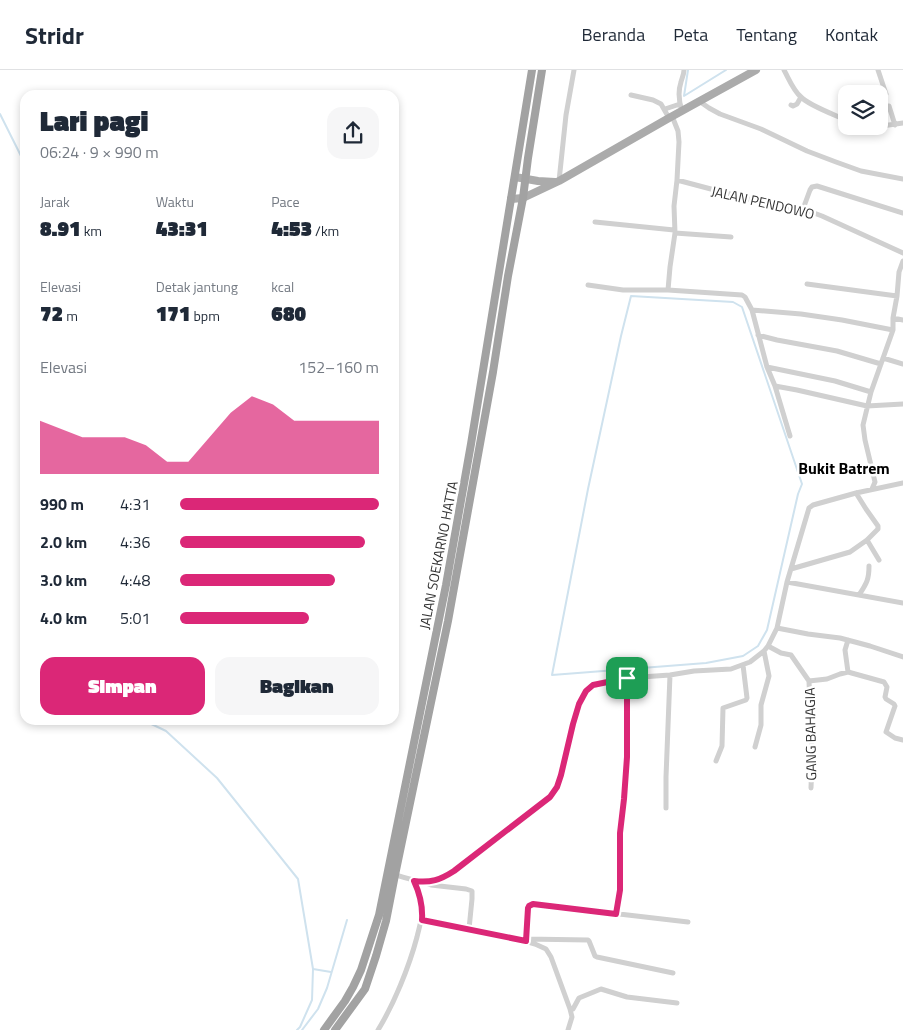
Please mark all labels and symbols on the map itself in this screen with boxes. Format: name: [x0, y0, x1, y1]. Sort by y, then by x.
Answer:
street label: JALAN PENDOWO: [709, 180, 817, 224]
district label: Bukit Batrem: [798, 456, 890, 480]
street label: JALAN SOEKARNO HATTA: [413, 478, 463, 631]
pin: [606, 657, 648, 699]
street label: GANG BAHAGIA: [799, 687, 821, 781]

